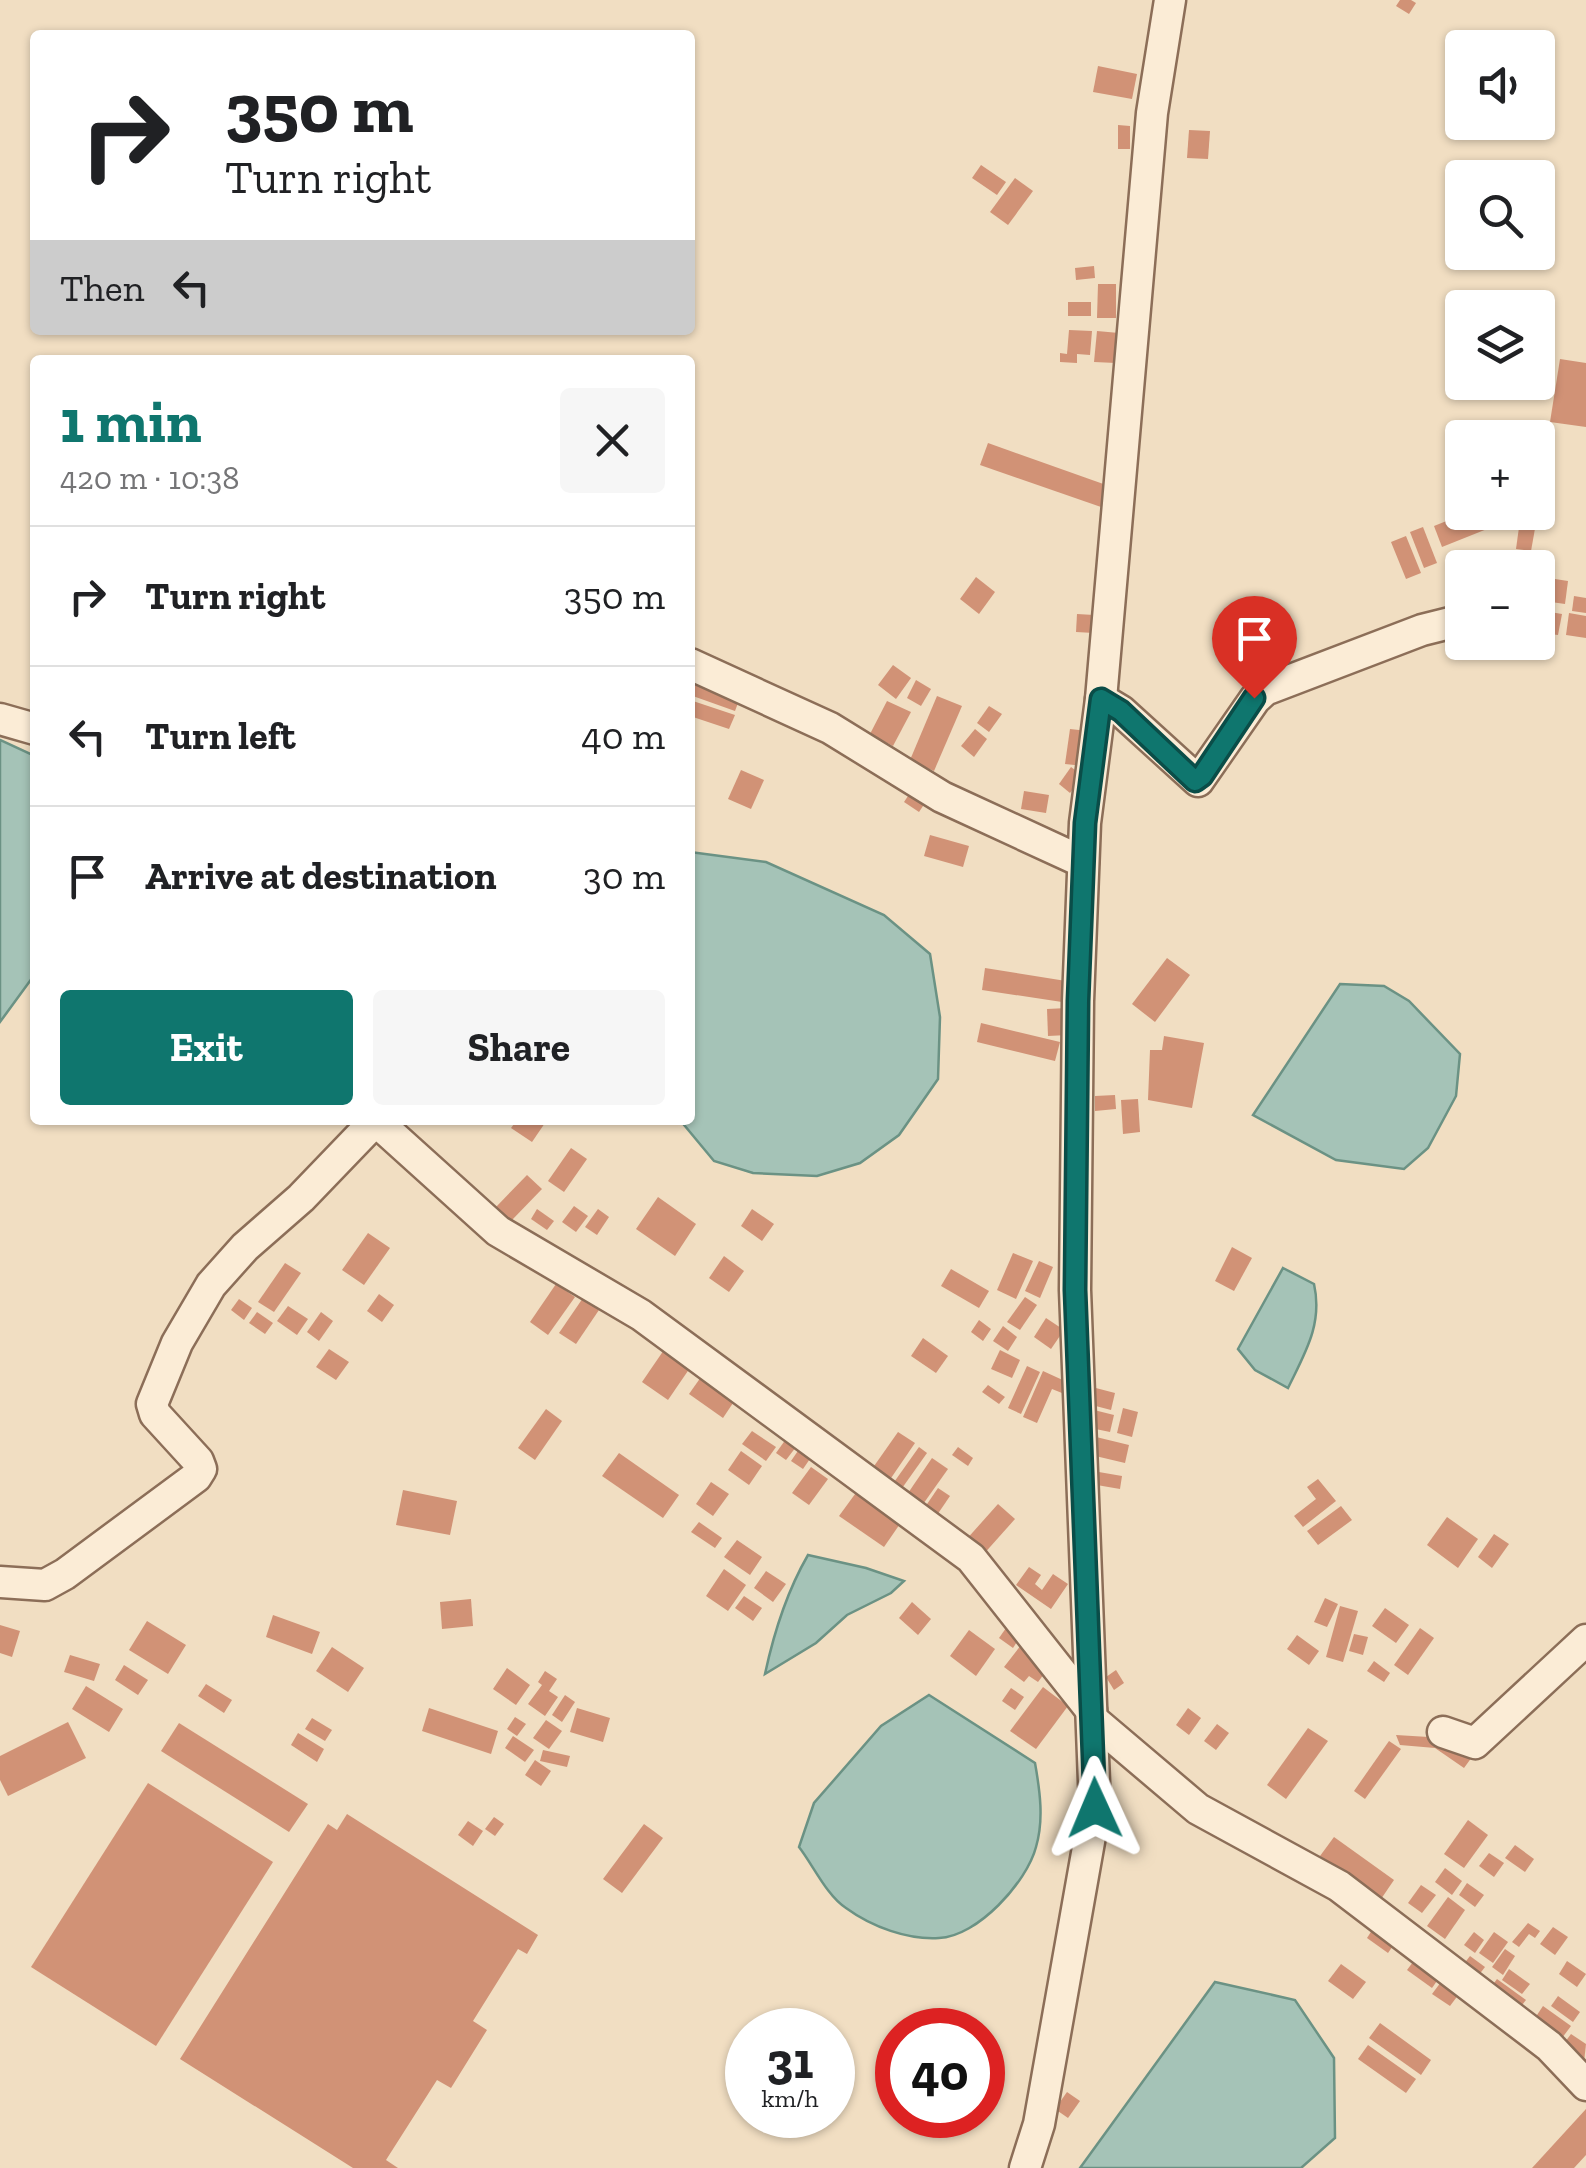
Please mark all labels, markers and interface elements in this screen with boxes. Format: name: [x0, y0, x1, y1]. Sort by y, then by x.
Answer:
map controls: [1445, 30, 1555, 660]
button: sound: [1445, 30, 1555, 140]
text: 350 m: [225, 66, 414, 150]
icon: right: [60, 70, 190, 200]
text: Turn right: [225, 151, 431, 205]
button: search: [1445, 160, 1555, 270]
icon: left: [164, 260, 219, 315]
text: Then: [60, 265, 144, 311]
button: layers: [1445, 290, 1555, 400]
text: 1 min: [60, 385, 202, 457]
button: close: [560, 388, 665, 493]
button: +: [1445, 420, 1555, 530]
text: 420 m · 10:38: [60, 459, 239, 497]
button: −: [1445, 550, 1555, 660]
icon: right: [60, 569, 115, 624]
text: Turn right: [145, 573, 325, 619]
text: 350 m: [564, 573, 665, 619]
pin: [1212, 596, 1297, 699]
icon: arrive: [1227, 611, 1282, 666]
icon: left: [60, 709, 115, 764]
text: Turn left: [145, 713, 296, 759]
text: 40 m: [581, 713, 665, 759]
icon: arrive: [60, 849, 115, 904]
text: Arrive at destination: [145, 853, 496, 899]
text: 30 m: [583, 853, 665, 899]
button: Exit: [60, 990, 353, 1105]
button: Share: [373, 990, 665, 1105]
position arrow: [1043, 1756, 1147, 1860]
speed limit sign: 40: [875, 2008, 1005, 2138]
text: 31: [767, 2031, 813, 2091]
text: km/h: [761, 2083, 819, 2113]

